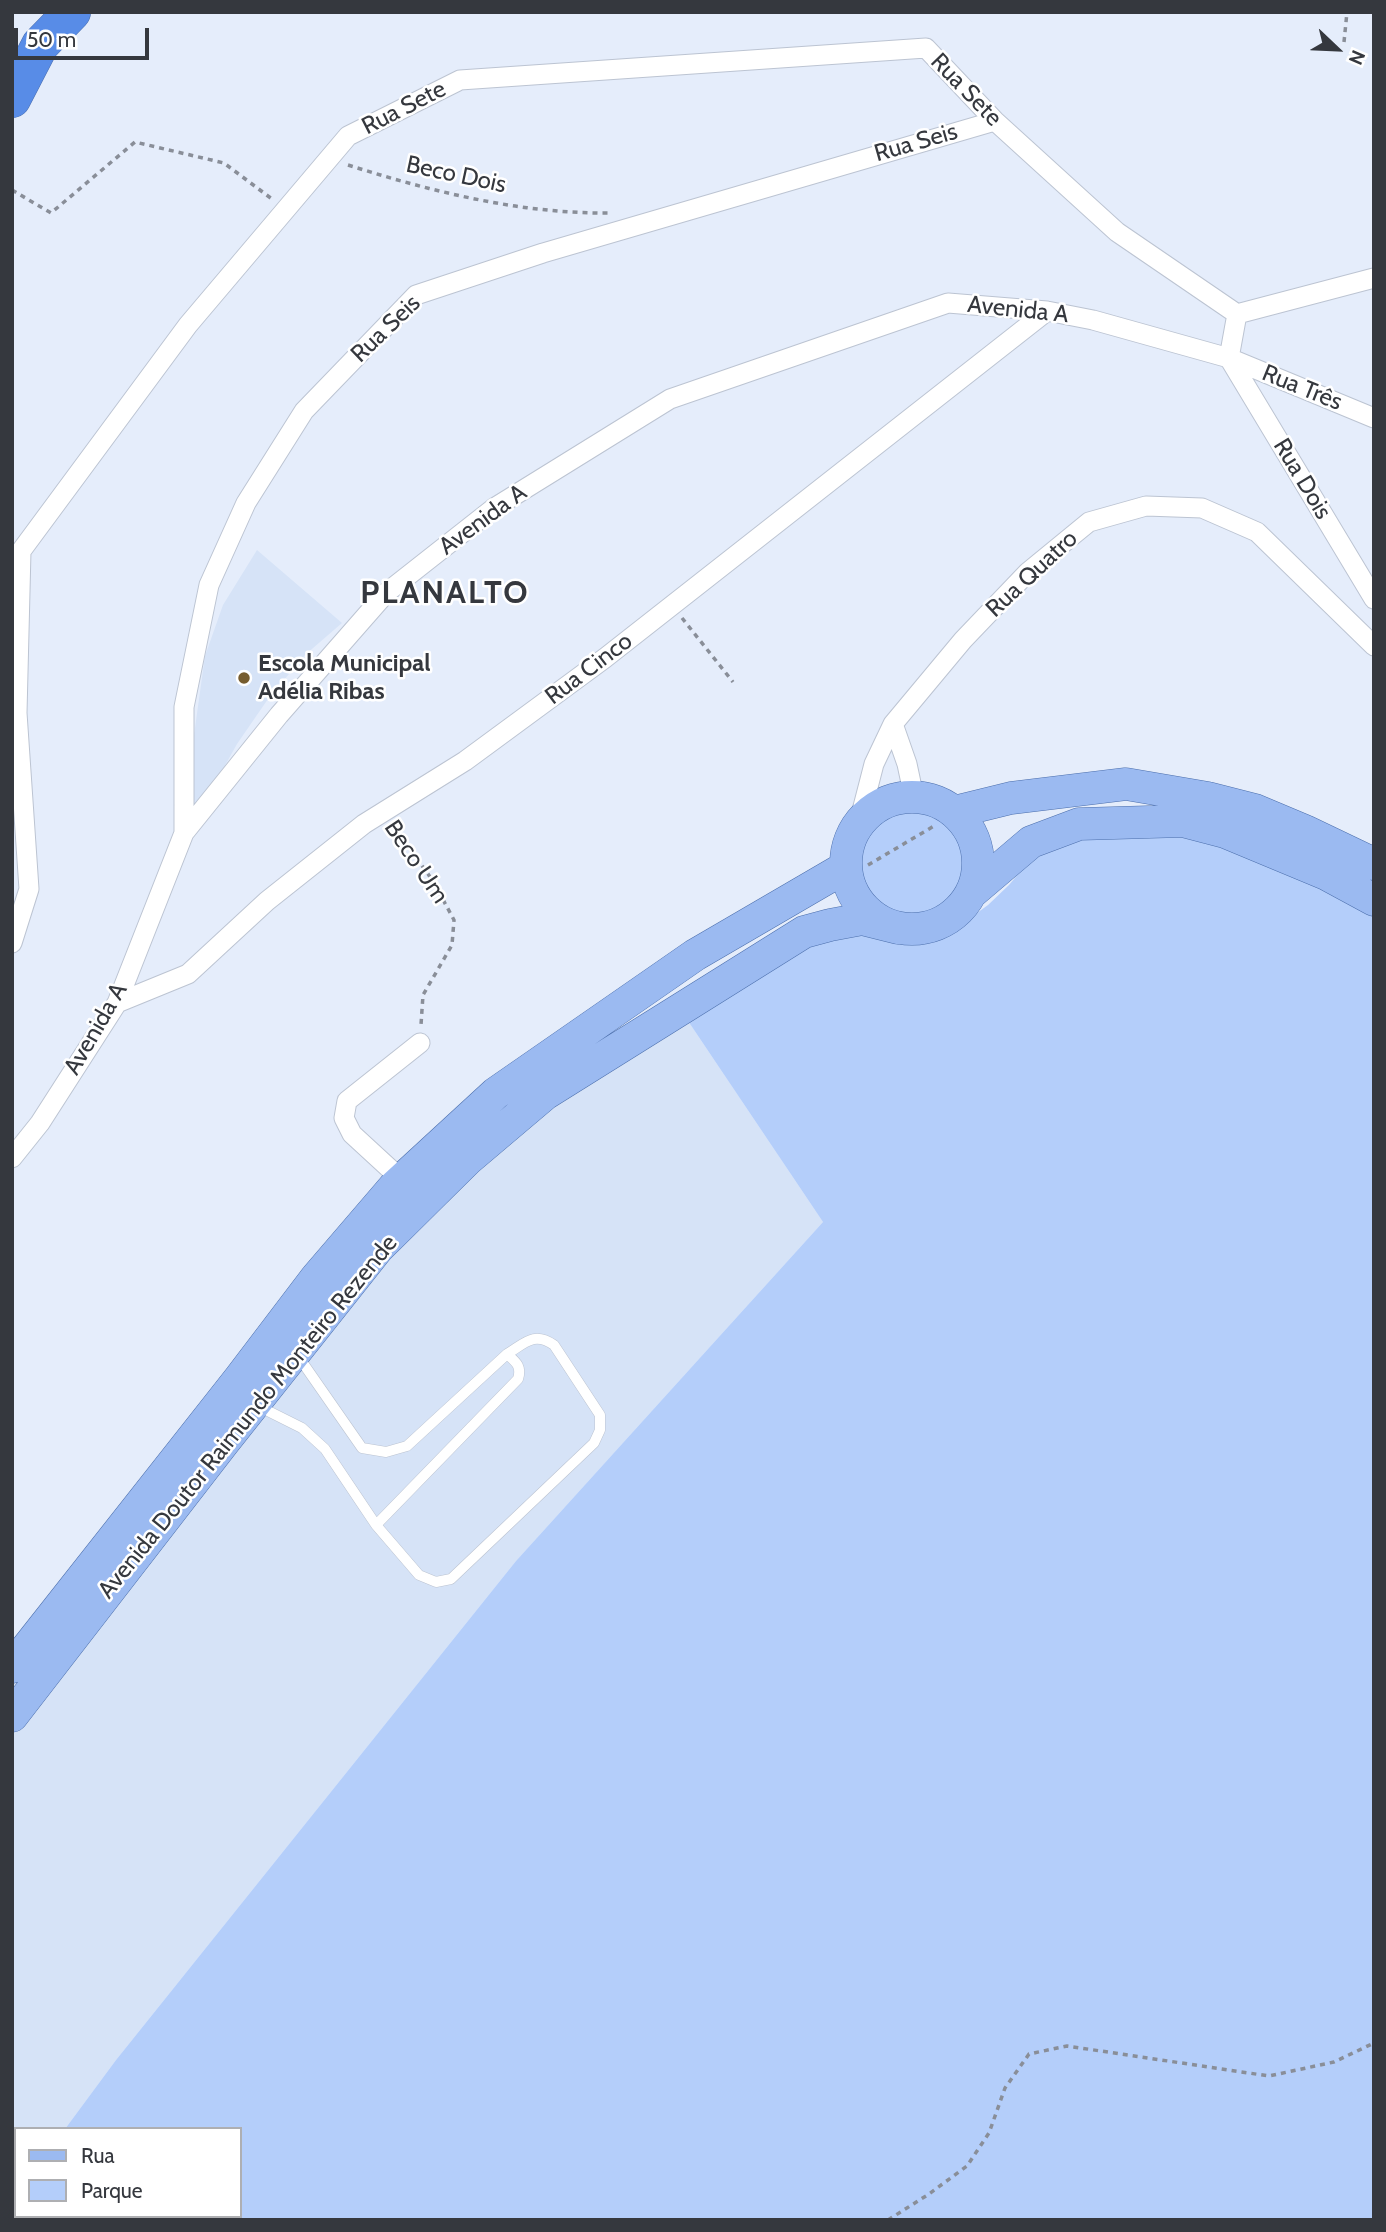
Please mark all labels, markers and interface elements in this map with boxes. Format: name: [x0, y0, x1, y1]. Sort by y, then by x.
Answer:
scale bar: [18, 14, 152, 58]
north arrow: [1302, 14, 1372, 84]
text: 50 m: [27, 27, 76, 52]
text: N: [1344, 47, 1370, 68]
street label: Rua Sete: [924, 48, 1008, 132]
street label: Rua Sete: [357, 75, 451, 141]
street label: Rua Seis: [871, 117, 961, 169]
street label: Beco Dois: [403, 150, 509, 200]
street label: Rua Seis: [345, 289, 427, 369]
street label: Avenida A: [966, 290, 1070, 330]
street label: Rua Três: [1258, 359, 1346, 417]
street label: Rua Dois: [1267, 433, 1337, 525]
street label: Avenida A: [434, 479, 532, 561]
street label: Rua Quatro: [980, 524, 1084, 624]
district label: PLANALTO: [361, 575, 529, 613]
street label: Rua Cinco: [540, 627, 638, 711]
place label: Escola Municipal Adélia Ribas: [258, 650, 431, 706]
marker: Escola Municipal Adélia Ribas: [236, 670, 252, 686]
street label: Beco Um: [378, 815, 454, 909]
street label: Avenida A: [58, 978, 134, 1080]
street label: Avenida Doutor Raimundo Monteiro Rezende: [92, 1229, 404, 1605]
legend: [14, 2127, 242, 2218]
text: Rua: [81, 2143, 115, 2168]
text: Parque: [81, 2178, 143, 2203]

